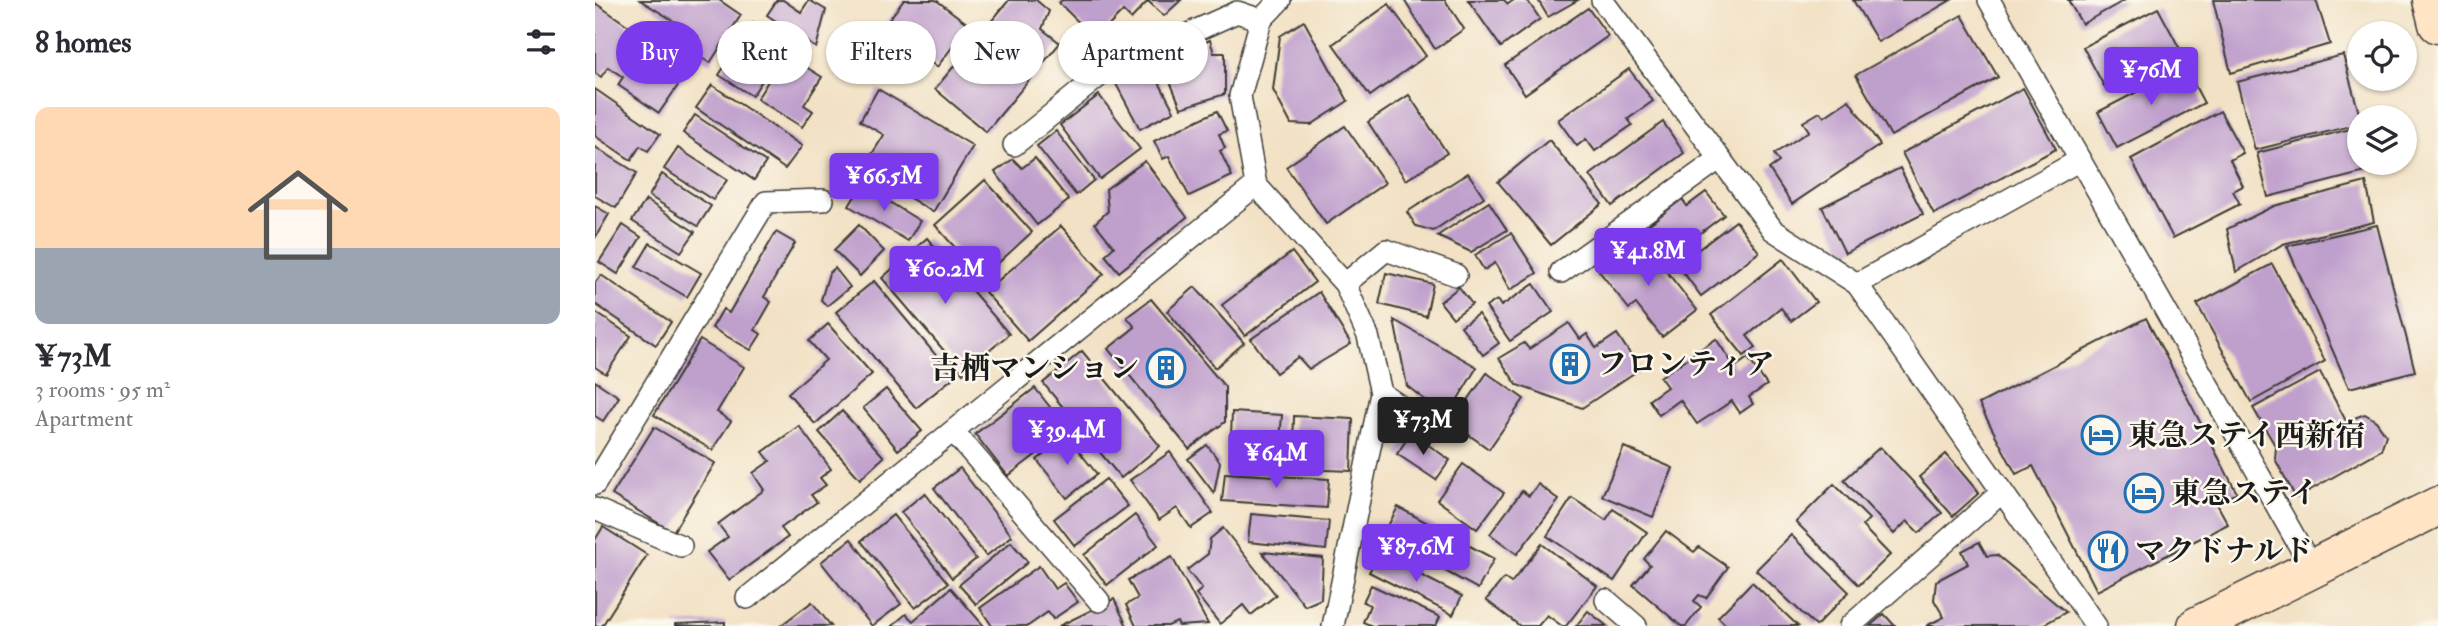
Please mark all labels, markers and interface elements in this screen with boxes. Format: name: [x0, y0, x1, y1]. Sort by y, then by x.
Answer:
chip: Buy: [616, 21, 703, 84]
chip: Rent: [717, 21, 812, 84]
chip: Filters: [826, 21, 936, 84]
chip: New: [950, 21, 1044, 84]
chip: Apartment: [1058, 21, 1208, 84]
map controls: [2347, 21, 2417, 175]
button: locate: [2347, 21, 2417, 91]
icon: filters: [522, 23, 560, 61]
text: 8 homes: [35, 24, 132, 61]
pin: ¥76M: [2110, 48, 2192, 107]
text: ¥76M: [2120, 55, 2182, 84]
button: layers: [2347, 105, 2417, 175]
icon: home: [235, 152, 361, 278]
pin: ¥66.5M: [827, 154, 941, 213]
text: ¥66.5M: [846, 161, 922, 190]
pin: ¥41.8M: [1591, 229, 1705, 288]
text: ¥41.8M: [1610, 236, 1686, 265]
pin: ¥60.2M: [888, 246, 1002, 306]
text: ¥60.2M: [905, 254, 985, 283]
text: ¥73M: [35, 338, 112, 375]
building icon: フロンティア: [1549, 343, 1591, 385]
place label: フロンティア: [1597, 346, 1775, 383]
building icon: 吉栖マンション: [1145, 347, 1187, 389]
place label: 吉栖マンション: [930, 350, 1139, 387]
text: 3 rooms · 95 m²: [35, 375, 170, 404]
pin: ¥73M: [1382, 398, 1464, 457]
text: Apartment: [35, 404, 133, 433]
text: ¥73M: [1394, 405, 1452, 434]
pin: ¥39.4M: [1010, 407, 1124, 467]
hotel icon: 東急ステイ西新宿: [2080, 414, 2122, 456]
text: ¥39.4M: [1028, 415, 1106, 444]
place label: 東急ステイ西新宿: [2128, 417, 2365, 454]
pin: ¥64M: [1235, 430, 1317, 490]
text: ¥64M: [1244, 438, 1308, 467]
hotel icon: 東急ステイ: [2123, 472, 2165, 514]
place label: 東急ステイ: [2171, 475, 2318, 512]
pin: ¥87.6M: [1359, 524, 1473, 584]
restaurant icon: マクドナルド: [2087, 530, 2129, 572]
text: ¥87.6M: [1378, 532, 1454, 561]
place label: マクドナルド: [2135, 533, 2314, 570]

